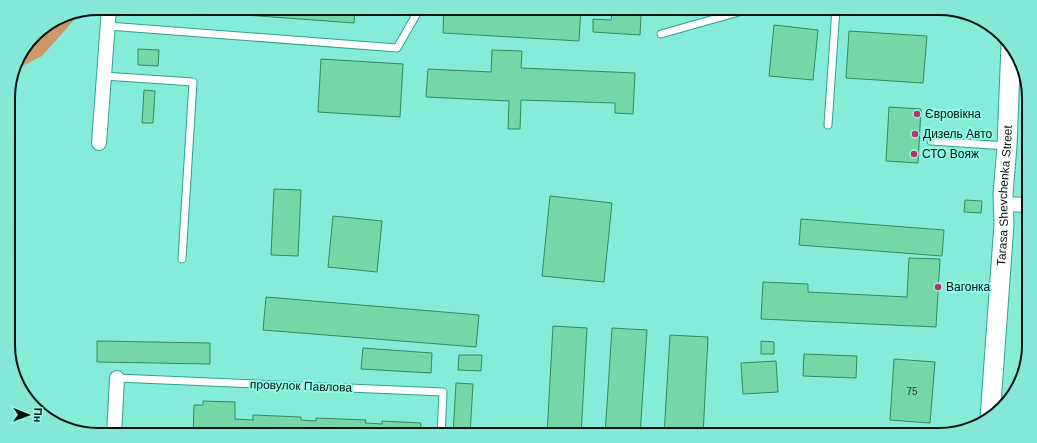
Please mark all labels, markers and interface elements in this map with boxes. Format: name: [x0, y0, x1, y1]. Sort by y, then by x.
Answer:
place label: Євровікна: [925, 107, 981, 121]
marker: Євровікна: [912, 109, 922, 119]
street label: Tarasa Shevchenka Street: [994, 124, 1015, 266]
place label: Дизель Авто: [923, 127, 993, 141]
marker: Дизель Авто: [910, 129, 920, 139]
place label: СТО Вояж: [922, 147, 979, 161]
marker: СТО Вояж: [909, 149, 919, 159]
place label: Вагонка: [946, 280, 991, 294]
marker: Вагонка: [933, 282, 943, 292]
street label: провулок Павлова: [250, 377, 353, 395]
house number: 75: [906, 386, 918, 397]
north arrow: [8, 395, 48, 435]
text: Пн: [32, 408, 44, 423]

